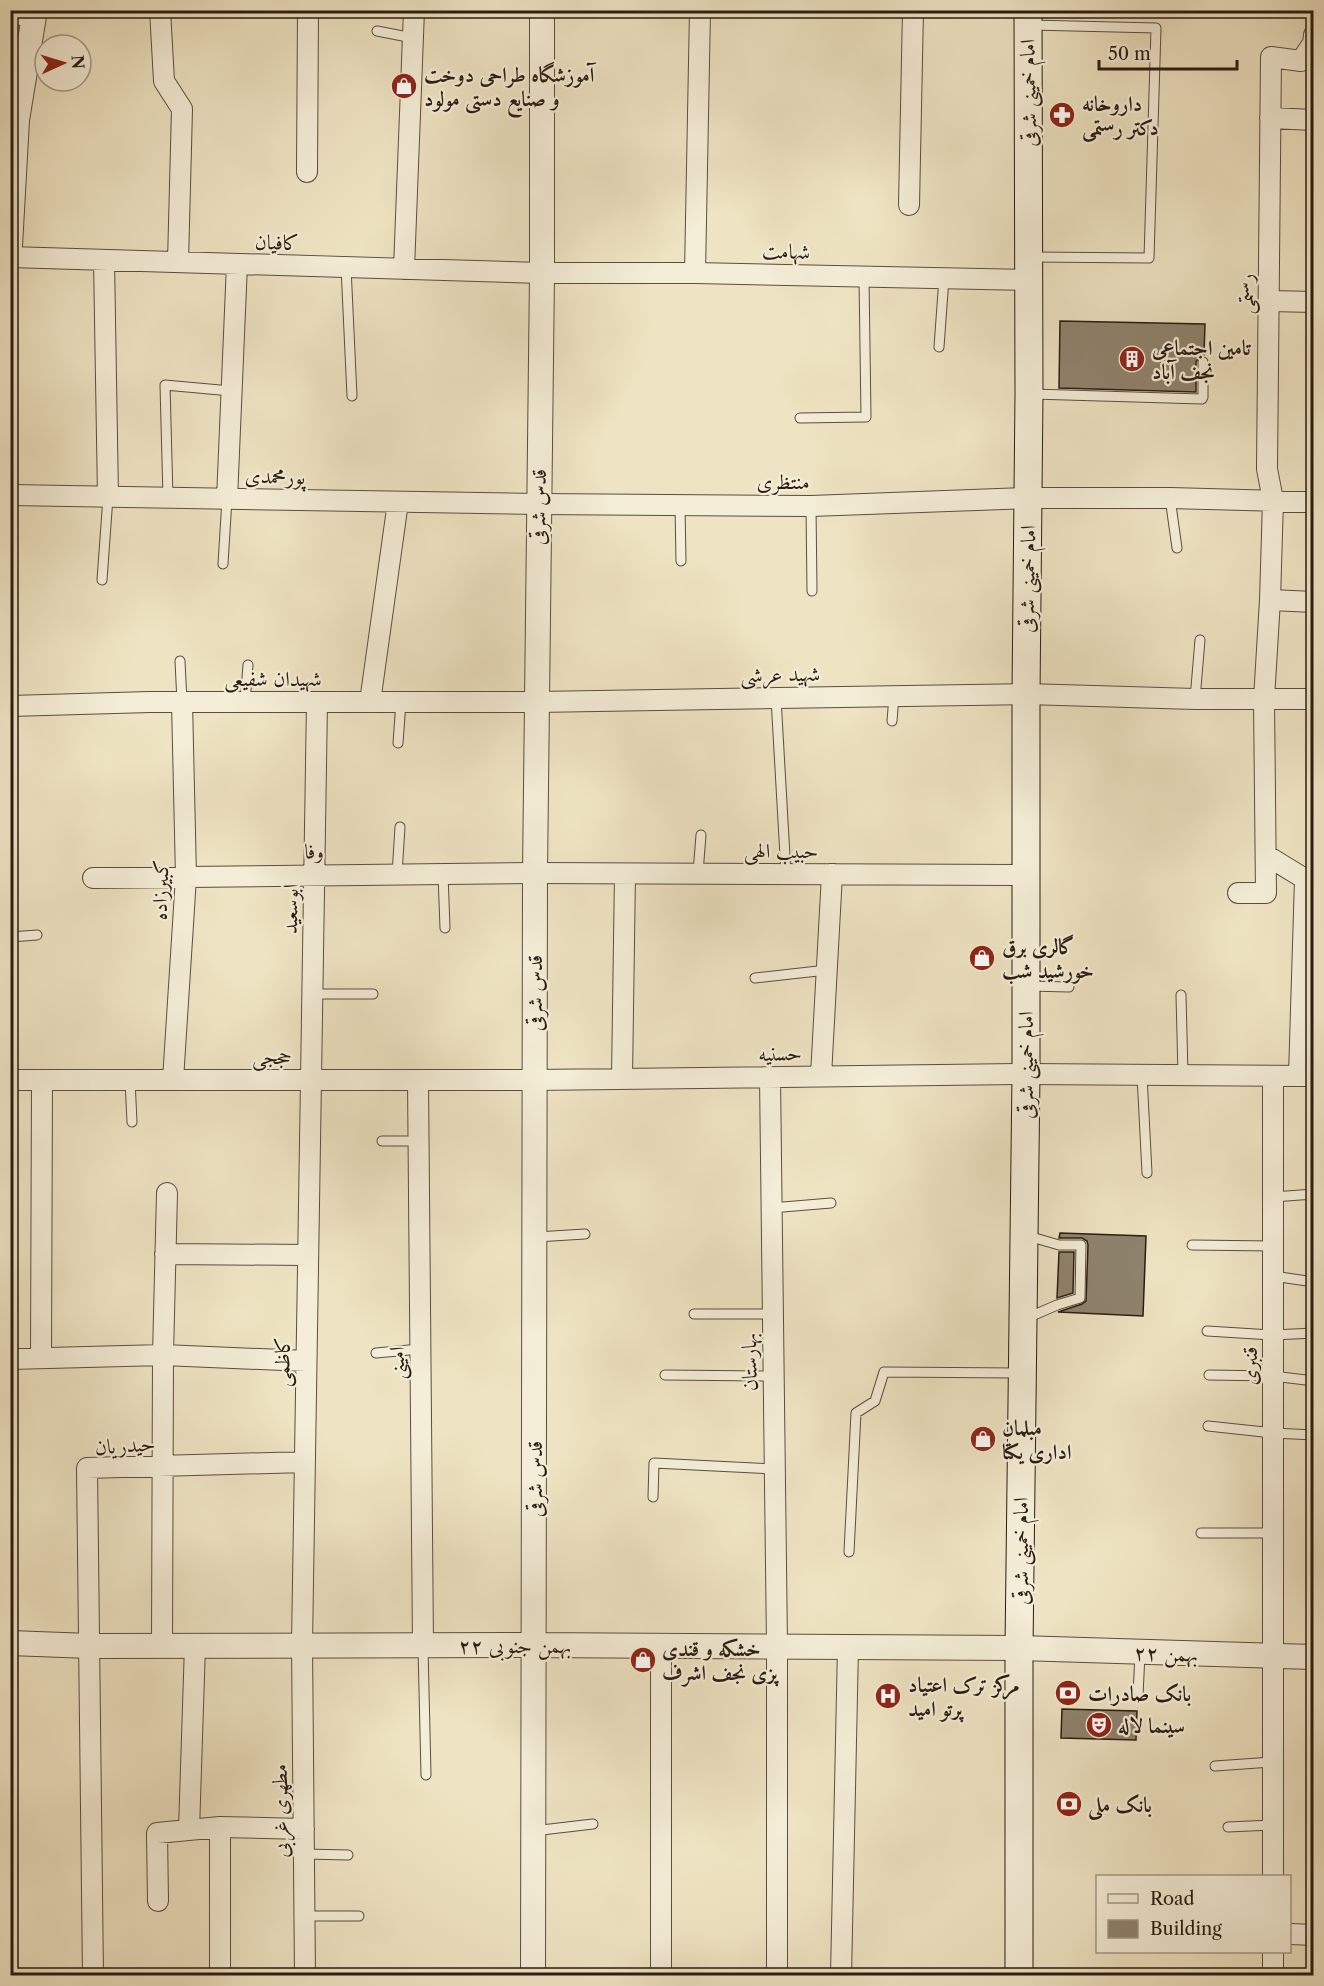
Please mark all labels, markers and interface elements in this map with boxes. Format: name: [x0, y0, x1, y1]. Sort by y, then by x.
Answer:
north arrow: [33, 33, 93, 93]
scale bar: [1099, 33, 1237, 71]
street label: امام خمینی شرقی: [1015, 39, 1047, 147]
text: 50 m: [1108, 43, 1151, 65]
text: N: [68, 54, 88, 70]
place label: آموزشگاه طراحی دوخت و صنایع دستی مولود: [424, 61, 597, 118]
shop icon: آموزشگاه طراحی دوخت و صنایع دستی مولود: [389, 71, 419, 101]
place label: داروخانه دکتر رستمی: [1082, 91, 1159, 142]
pharmacy icon: داروخانه دکتر رستمی: [1047, 100, 1077, 130]
street label: کافیان: [254, 229, 300, 255]
street label: شهامت: [762, 238, 810, 266]
street label: رستمی: [1233, 274, 1260, 314]
place label: تامین اجتماعی نجف آباد: [1151, 335, 1252, 385]
building icon: تامین اجتماعی نجف آباد: [1117, 344, 1147, 374]
street label: پورمحمدی: [244, 463, 307, 492]
street label: قدس شرقی: [525, 469, 553, 545]
street label: منتظری: [756, 469, 810, 495]
street label: امام خمینی شرقی: [1014, 525, 1046, 633]
street label: شهید عرشی: [740, 661, 820, 690]
street label: شهیدان شفیعی: [224, 666, 322, 693]
street label: وفا: [304, 838, 324, 864]
street label: حبیب الهی: [744, 838, 818, 865]
street label: کبیرزاده: [146, 859, 175, 921]
street label: ابوسعید: [277, 884, 304, 934]
place label: گالری برق خورشید شب: [1002, 934, 1094, 985]
shop icon: گالری برق خورشید شب: [967, 943, 997, 973]
street label: قدس شرقی: [522, 955, 549, 1031]
street label: امام خمینی شرقی: [1013, 1011, 1044, 1119]
street label: حسنیه: [758, 1040, 802, 1066]
street label: حججی: [252, 1044, 292, 1071]
street label: بهارستان: [736, 1333, 764, 1391]
street label: کاظمی: [269, 1337, 297, 1387]
street label: امینی: [384, 1346, 412, 1380]
street label: قنبری: [1237, 1347, 1263, 1385]
place label: مبلمان اداری یکتا: [1002, 1415, 1071, 1465]
shop icon: مبلمان اداری یکتا: [968, 1424, 998, 1454]
street label: حیدریان: [94, 1430, 156, 1461]
street label: قدس شرقی: [522, 1441, 549, 1517]
street label: امام خمینی شرقی: [1008, 1497, 1039, 1605]
street label: ۲۲ بهمن جنوبی: [459, 1633, 571, 1661]
place label: خشکه و قندی پزی نجف اشرف: [662, 1636, 779, 1687]
street label: ۲۲ بهمن: [1134, 1639, 1198, 1669]
shop icon: خشکه و قندی پزی نجف اشرف: [628, 1645, 658, 1675]
place label: مرکز ترک اعتیاد پرتو امید: [908, 1672, 1019, 1723]
bank icon: بانک صادرات: [1053, 1678, 1083, 1708]
hospital icon: مرکز ترک اعتیاد پرتو امید: [873, 1681, 903, 1711]
place label: بانک صادرات: [1088, 1681, 1191, 1707]
theatre icon: سینما لاله: [1084, 1710, 1114, 1740]
place label: سینما لاله: [1118, 1713, 1185, 1738]
street label: مطهری غربی: [267, 1764, 296, 1858]
bank icon: بانک ملی: [1054, 1789, 1084, 1819]
place label: بانک ملی: [1087, 1792, 1152, 1821]
legend: [1096, 1875, 1291, 1953]
text: Road: [1150, 1888, 1195, 1910]
text: Building: [1150, 1918, 1222, 1940]

